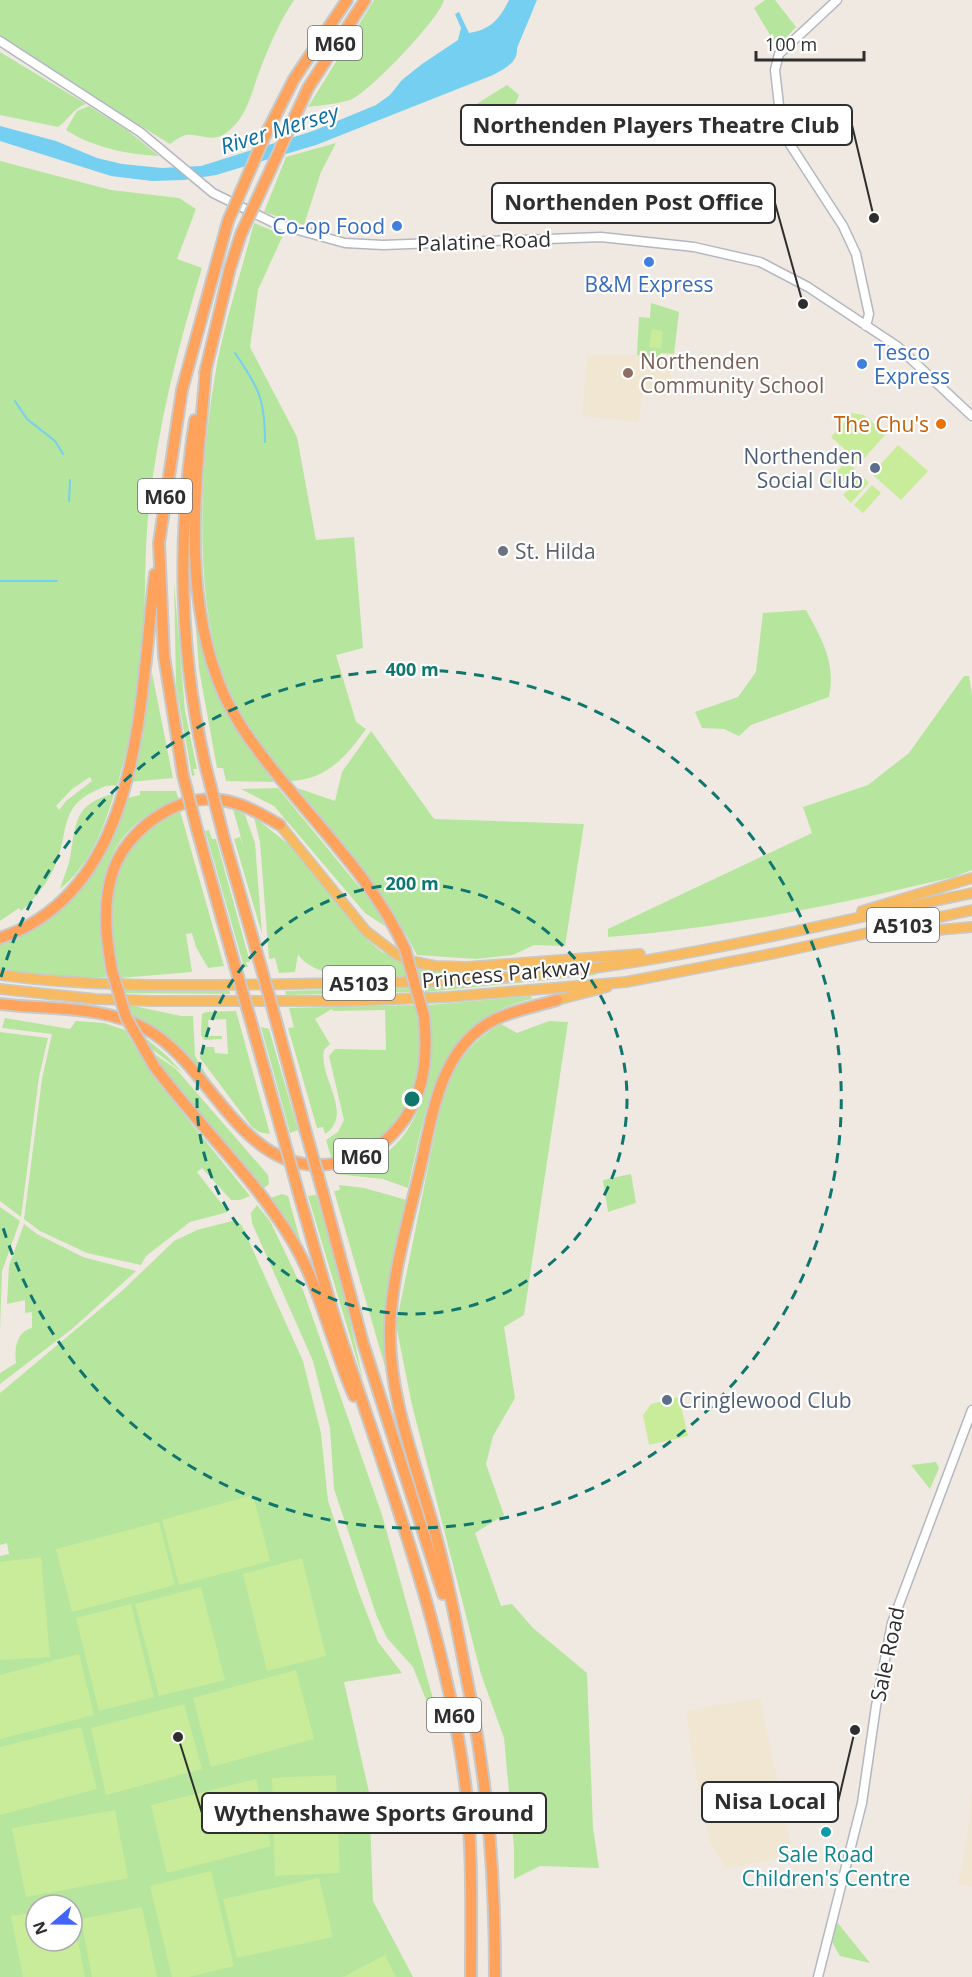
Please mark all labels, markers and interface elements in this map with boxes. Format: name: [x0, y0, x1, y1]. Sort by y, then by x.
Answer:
scale bar: [756, 24, 864, 62]
road number: M60: [308, 26, 362, 60]
text: 100 m: [765, 32, 817, 56]
water label: River Mersey: [216, 95, 344, 160]
callout: Northenden Players Theatre Club: [461, 105, 852, 145]
text: Northenden Players Theatre Club: [473, 109, 839, 139]
callout: Northenden Post Office: [492, 183, 775, 223]
text: Northenden Post Office: [504, 186, 764, 216]
place label: Co-op Food: [272, 212, 385, 240]
marker: Co-op Food: [390, 219, 404, 233]
street label: Palatine Road: [416, 225, 552, 257]
marker: B&M Express: [642, 255, 656, 269]
place label: B&M Express: [584, 270, 714, 298]
place label: Tesco Express: [874, 338, 950, 390]
place label: Northenden Community School: [640, 347, 824, 399]
marker: Tesco Express: [855, 357, 869, 371]
marker: Northenden Community School: [621, 366, 635, 380]
place label: The Chu's: [834, 410, 929, 438]
marker: The Chu's: [934, 417, 948, 431]
place label: Northenden Social Club: [743, 442, 863, 494]
marker: Northenden Social Club: [868, 461, 882, 475]
road number: M60: [138, 479, 192, 513]
place label: St. Hilda: [515, 537, 596, 565]
marker: St. Hilda: [496, 544, 510, 558]
text: 400 m: [385, 657, 439, 681]
text: 200 m: [385, 871, 439, 895]
road number: A5103: [867, 908, 939, 942]
street label: Princess Parkway: [421, 952, 592, 994]
road number: A5103: [323, 966, 395, 1000]
centre of rings: [402, 1089, 422, 1109]
road number: M60: [334, 1139, 388, 1173]
place label: Cringlewood Club: [679, 1386, 852, 1414]
marker: Cringlewood Club: [660, 1393, 674, 1407]
street label: Sale Road: [863, 1604, 911, 1704]
road number: M60: [427, 1698, 481, 1732]
callout: Nisa Local: [702, 1782, 838, 1822]
text: Nisa Local: [714, 1785, 826, 1815]
callout: Wythenshawe Sports Ground: [202, 1793, 546, 1833]
text: Wythenshawe Sports Ground: [214, 1797, 534, 1827]
marker: Sale Road Children's Centre: [819, 1825, 833, 1839]
place label: Sale Road Children's Centre: [742, 1840, 910, 1892]
north arrow: [24, 1893, 84, 1953]
text: N: [27, 1918, 52, 1938]

